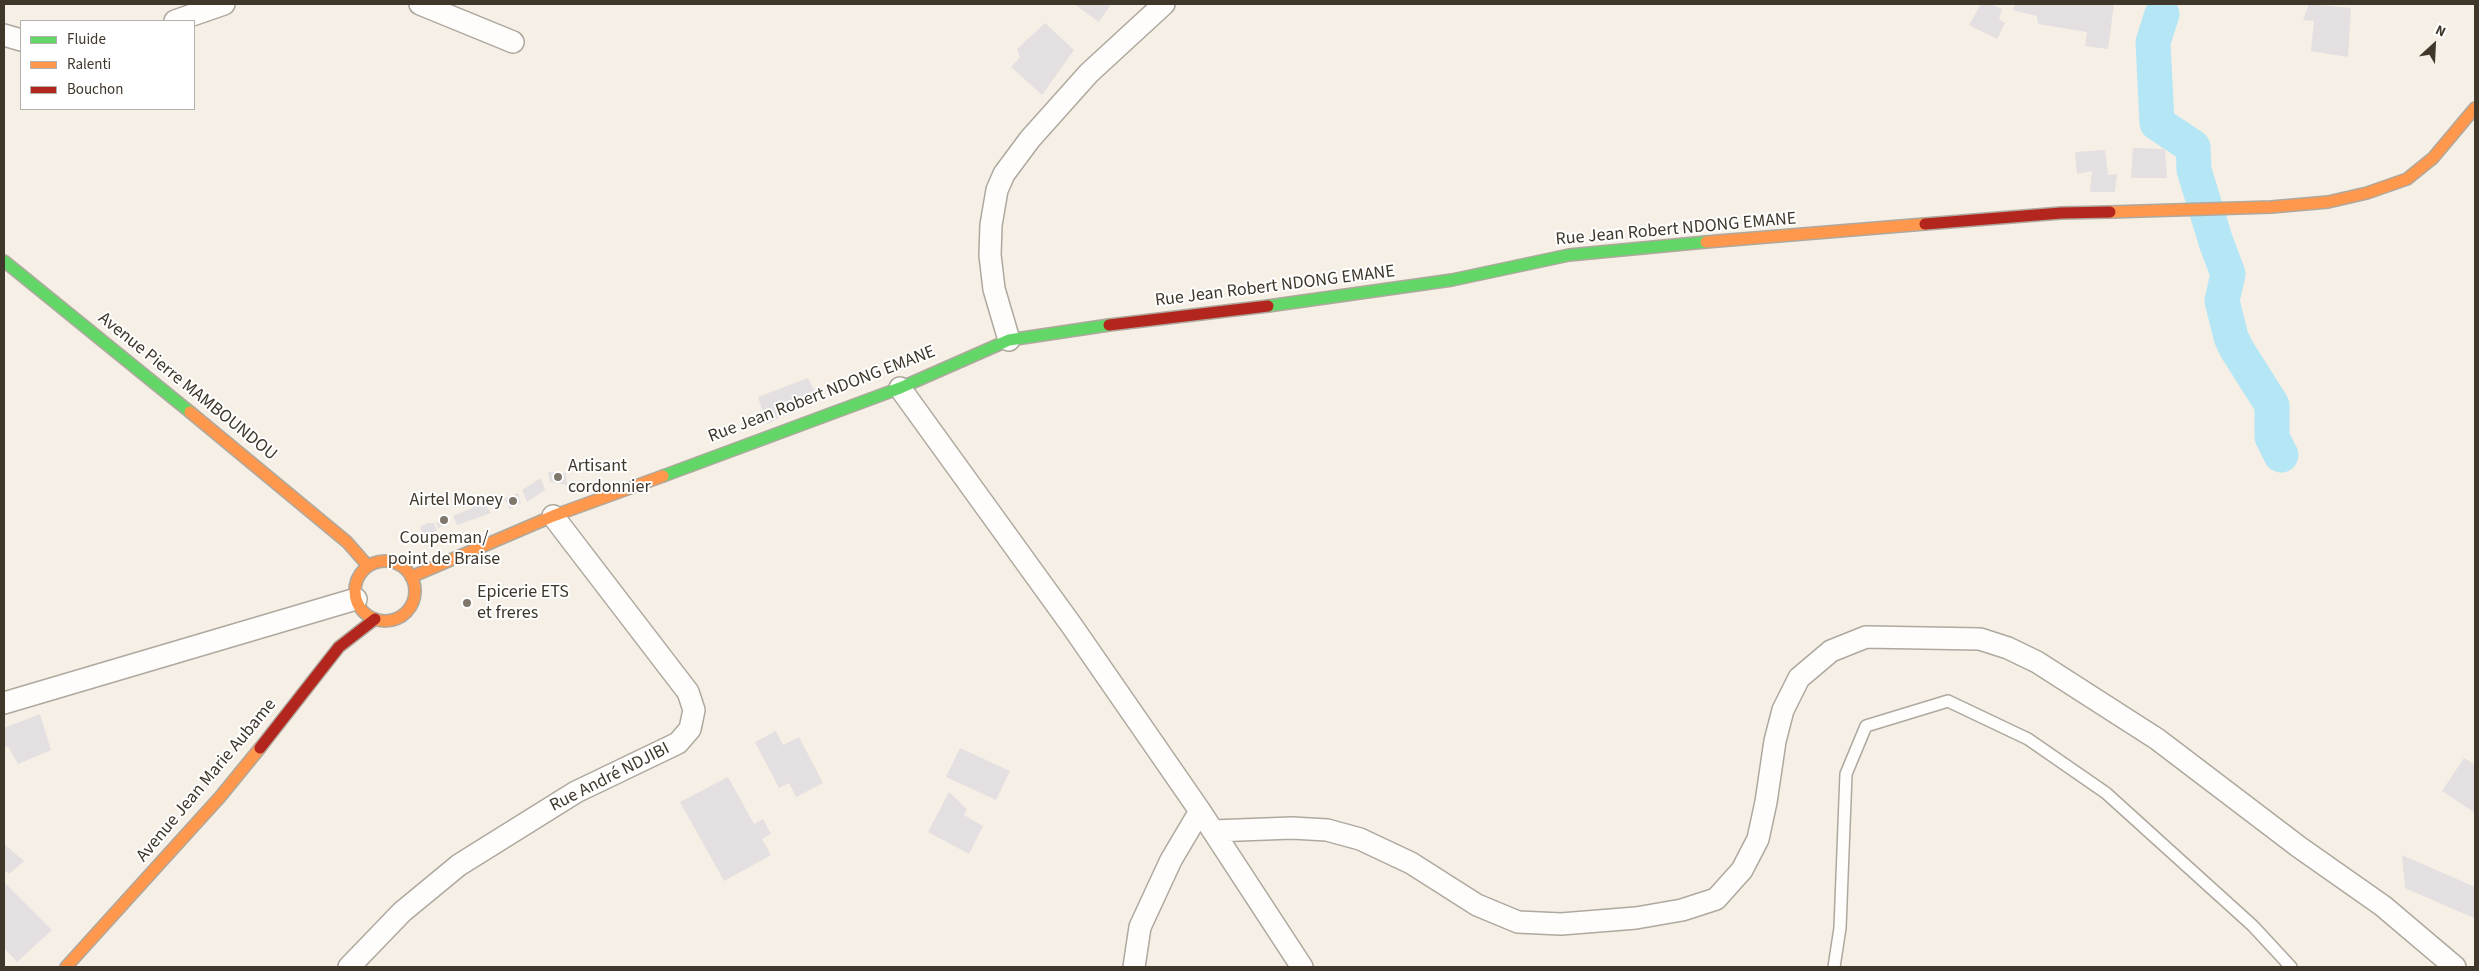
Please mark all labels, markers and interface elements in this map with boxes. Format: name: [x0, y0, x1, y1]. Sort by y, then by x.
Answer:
legend: [20, 20, 195, 110]
north arrow: [2409, 20, 2459, 70]
text: N: [2432, 20, 2449, 42]
text: Fluide: [67, 29, 106, 50]
text: Ralenti: [67, 54, 111, 75]
text: Bouchon: [67, 79, 123, 100]
street label: Rue Jean Robert NDONG EMANE: [1555, 209, 1797, 251]
street label: Rue Jean Robert NDONG EMANE: [1154, 262, 1396, 312]
street label: Avenue Pierre MAMBOUNDOU: [93, 308, 281, 466]
street label: Rue Jean Robert NDONG EMANE: [705, 342, 939, 448]
place label: Artisant cordonnier: [568, 456, 651, 498]
marker: Artisant cordonnier: [552, 471, 564, 483]
place label: Airtel Money: [409, 490, 503, 512]
marker: Airtel Money: [507, 495, 519, 507]
marker: Coupeman/ point de Braise: [438, 514, 450, 526]
place label: Coupeman/ point de Braise: [388, 528, 500, 570]
place label: Epicerie ETS et freres: [477, 582, 569, 624]
marker: Epicerie ETS et freres: [461, 597, 473, 609]
street label: Avenue Jean Marie Aubame: [132, 695, 282, 867]
street label: Rue André NDJIBI: [547, 739, 673, 817]

